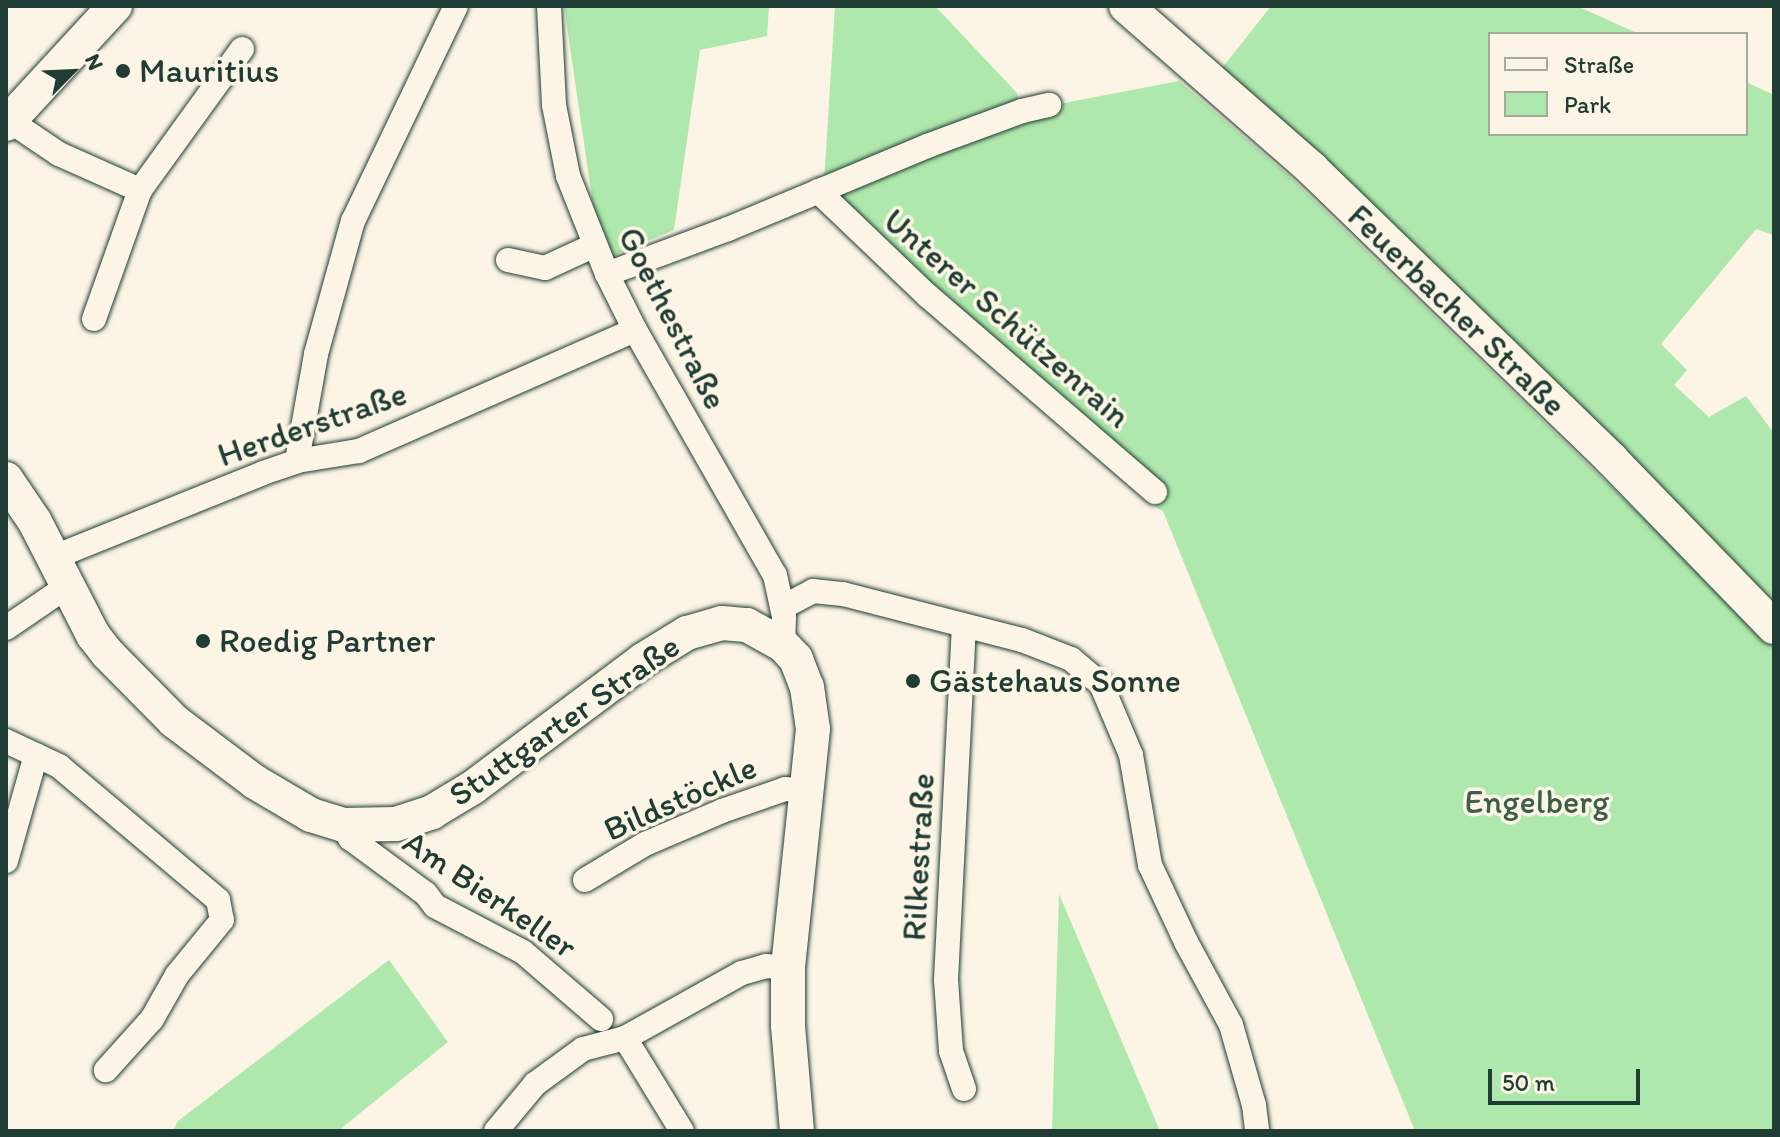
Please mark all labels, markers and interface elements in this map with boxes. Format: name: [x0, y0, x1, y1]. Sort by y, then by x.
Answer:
north arrow: [32, 32, 112, 112]
legend: [1488, 32, 1748, 136]
text: N: [79, 50, 110, 74]
text: Straße: [1564, 50, 1634, 79]
place label: Mauritius: [139, 51, 279, 91]
marker: Mauritius: [114, 62, 132, 80]
text: Park: [1564, 90, 1611, 119]
street label: Feuerbacher Straße: [1340, 196, 1574, 424]
street label: Unterer Schützenrain: [875, 200, 1139, 436]
street label: Goethestraße: [610, 220, 736, 416]
street label: Herderstraße: [212, 373, 412, 475]
place label: Roedig Partner: [219, 621, 436, 661]
street label: Stuttgarter Straße: [441, 625, 687, 815]
marker: Roedig Partner: [194, 632, 212, 650]
place label: Gästehaus Sonne: [929, 661, 1181, 701]
marker: Gästehaus Sonne: [904, 672, 922, 690]
street label: Bildstöckle: [597, 746, 763, 850]
street label: Rilkestraße: [893, 772, 943, 942]
park label: Engelberg: [1464, 782, 1610, 822]
street label: Am Bierkeller: [396, 821, 584, 967]
scale bar: [1492, 1053, 1644, 1103]
text: 50 m: [1502, 1068, 1555, 1097]

